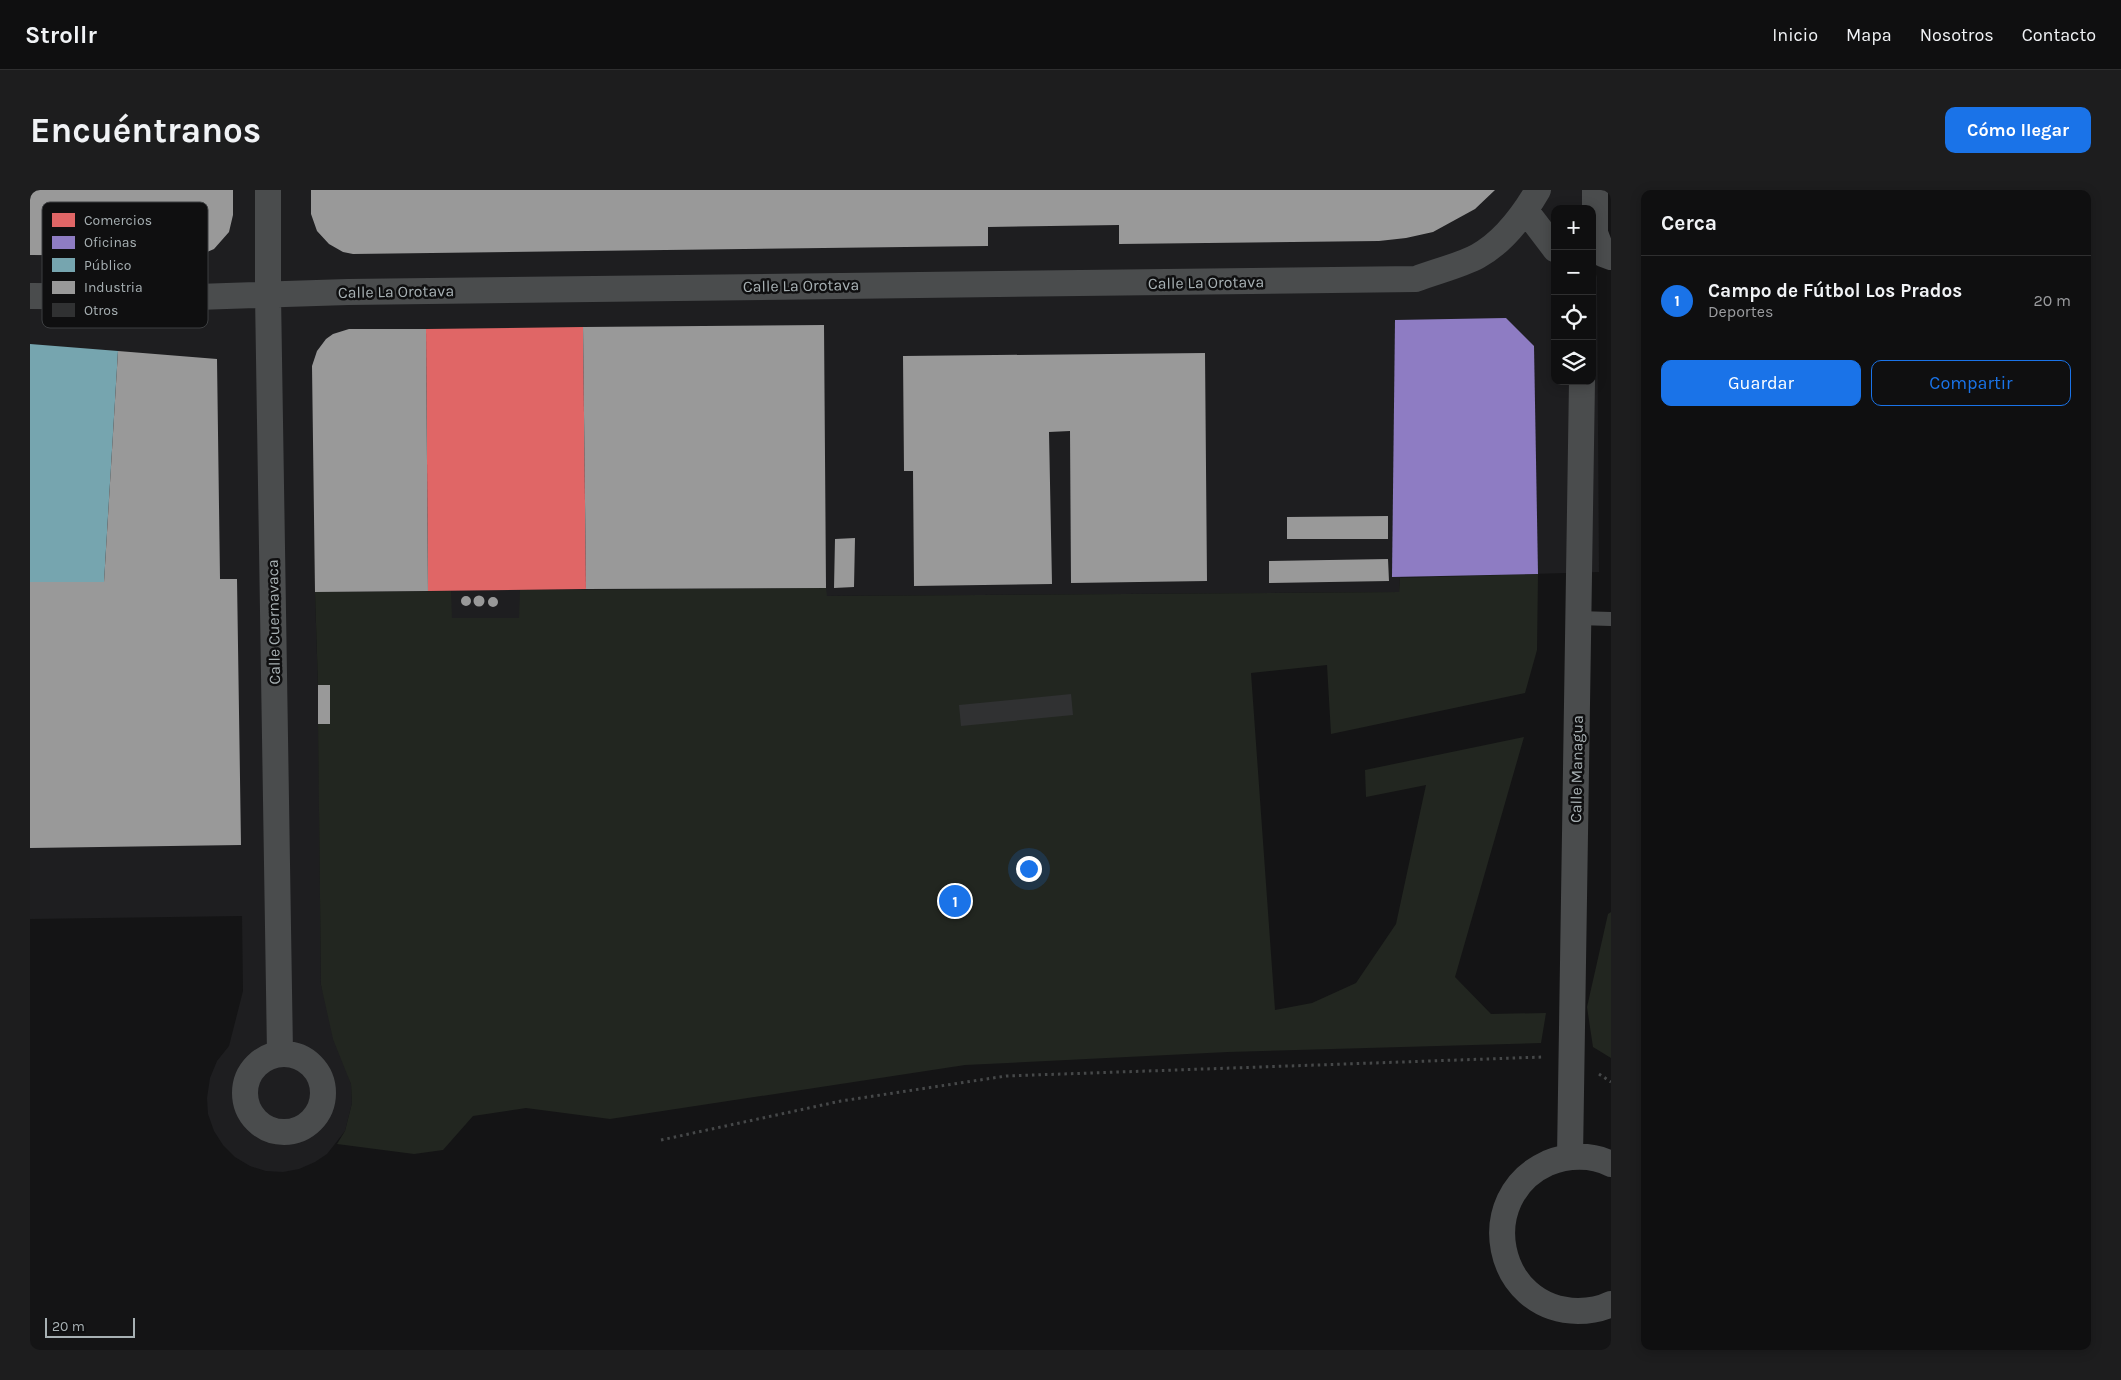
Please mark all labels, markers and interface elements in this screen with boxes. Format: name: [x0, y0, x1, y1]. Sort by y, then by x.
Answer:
text: Strollr: [25, 21, 97, 49]
text: Inicio: [1772, 24, 1818, 46]
text: Mapa: [1846, 24, 1892, 46]
text: Nosotros: [1920, 24, 1994, 46]
text: Contacto: [2022, 24, 2096, 46]
button: Cómo llegar: [1945, 107, 2091, 153]
text: Encuéntranos: [30, 110, 261, 151]
legend: [42, 202, 208, 328]
map controls: [1551, 205, 1596, 385]
button: +: [1551, 205, 1596, 250]
text: Cerca: [1661, 211, 1717, 235]
text: Comercios: [84, 212, 152, 229]
text: Oficinas: [84, 234, 137, 251]
button: −: [1551, 250, 1596, 295]
text: Público: [84, 257, 132, 274]
street label: Calle La Orotava: [1148, 272, 1264, 293]
street label: Calle La Orotava: [743, 275, 859, 296]
text: Industria: [84, 279, 143, 296]
text: Campo de Fútbol Los Prados: [1708, 280, 1962, 302]
street label: Calle La Orotava: [338, 281, 454, 302]
text: 1: [1674, 291, 1680, 310]
text: 20 m: [2033, 291, 2071, 310]
button: locate: [1551, 295, 1596, 340]
text: Otros: [84, 302, 118, 319]
text: Deportes: [1708, 302, 1773, 321]
button: layers: [1551, 340, 1596, 385]
button: Guardar: [1661, 360, 1861, 406]
button: Compartir: [1871, 360, 2071, 406]
street label: Calle Cuernavaca: [263, 559, 284, 685]
street label: Calle Managua: [1566, 715, 1587, 823]
your location: [1016, 856, 1042, 882]
pin: 1: [939, 882, 971, 920]
scale bar: [45, 1315, 135, 1338]
text: 20 m: [52, 1318, 85, 1335]

